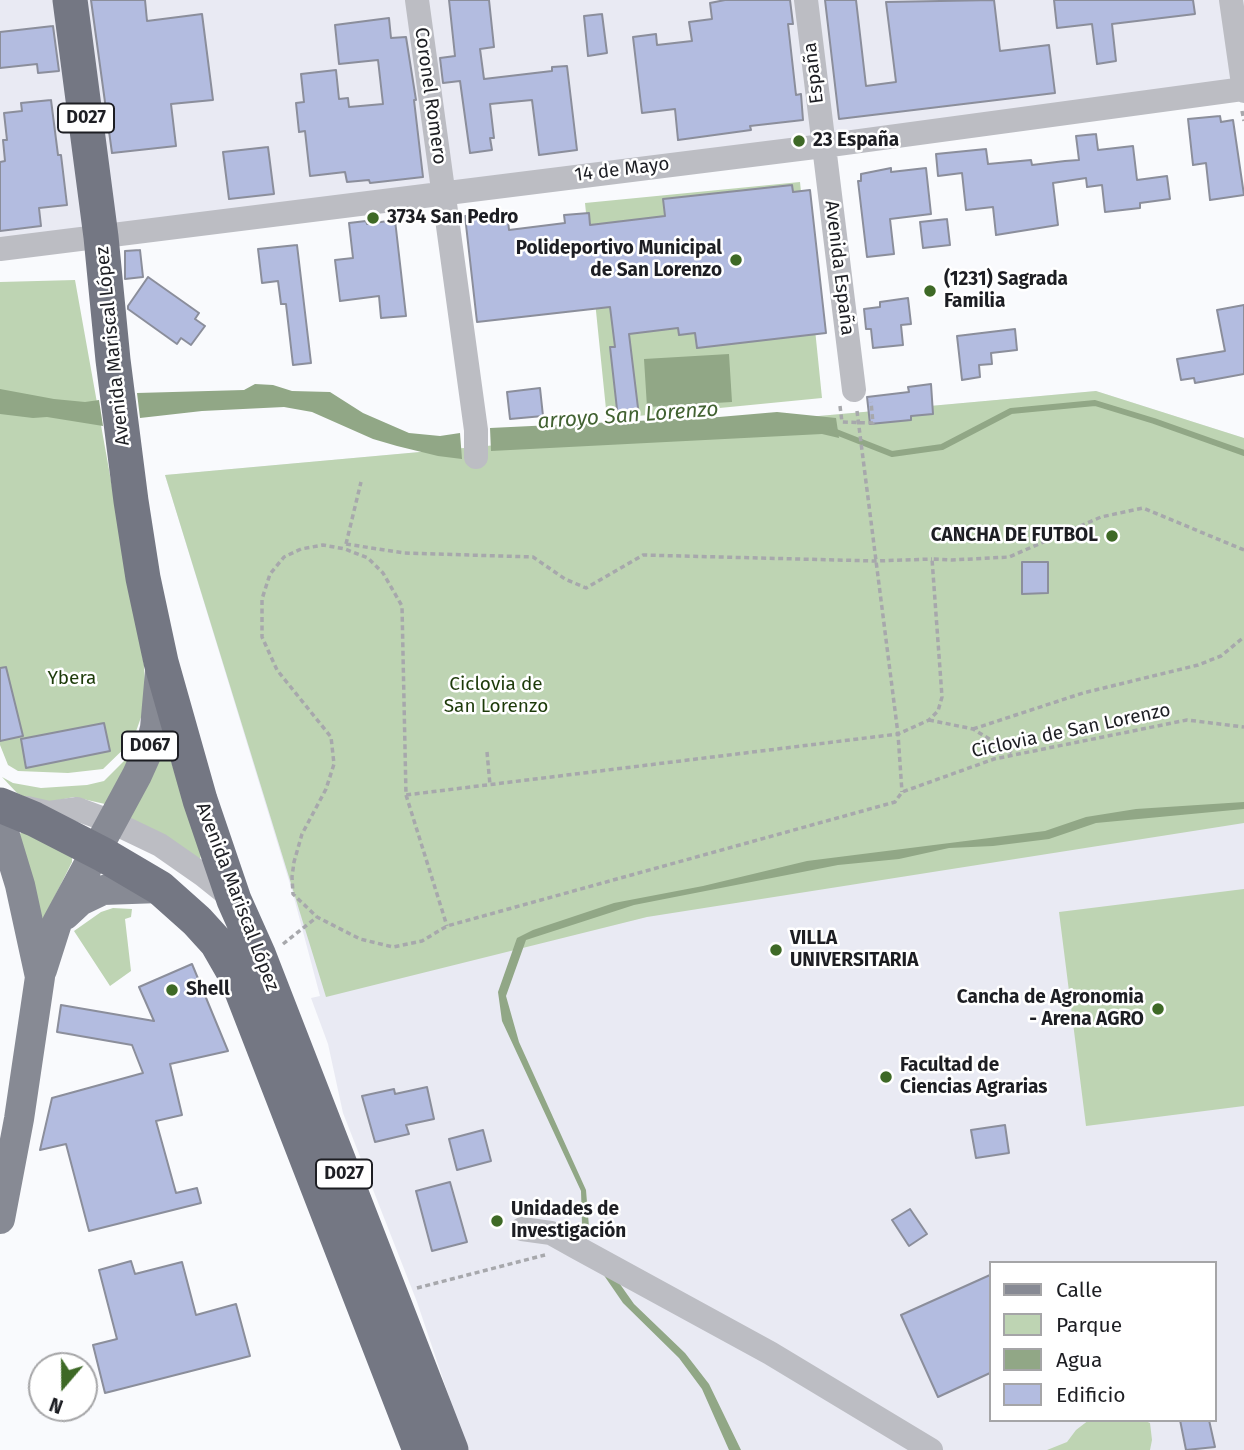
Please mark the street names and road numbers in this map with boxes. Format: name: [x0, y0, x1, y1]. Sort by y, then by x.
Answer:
street label: Coronel Romero: [409, 26, 451, 166]
street label: España: [799, 41, 829, 105]
road number: D027: [58, 104, 114, 132]
street label: 14 de Mayo: [573, 153, 671, 187]
street label: Avenida España: [819, 199, 859, 337]
street label: Avenida Mariscal López: [91, 245, 135, 447]
street label: Ciclovia de San Lorenzo: [969, 699, 1173, 763]
road number: D067: [122, 732, 178, 760]
street label: Avenida Mariscal López: [191, 800, 283, 994]
road number: D027: [316, 1160, 372, 1189]

